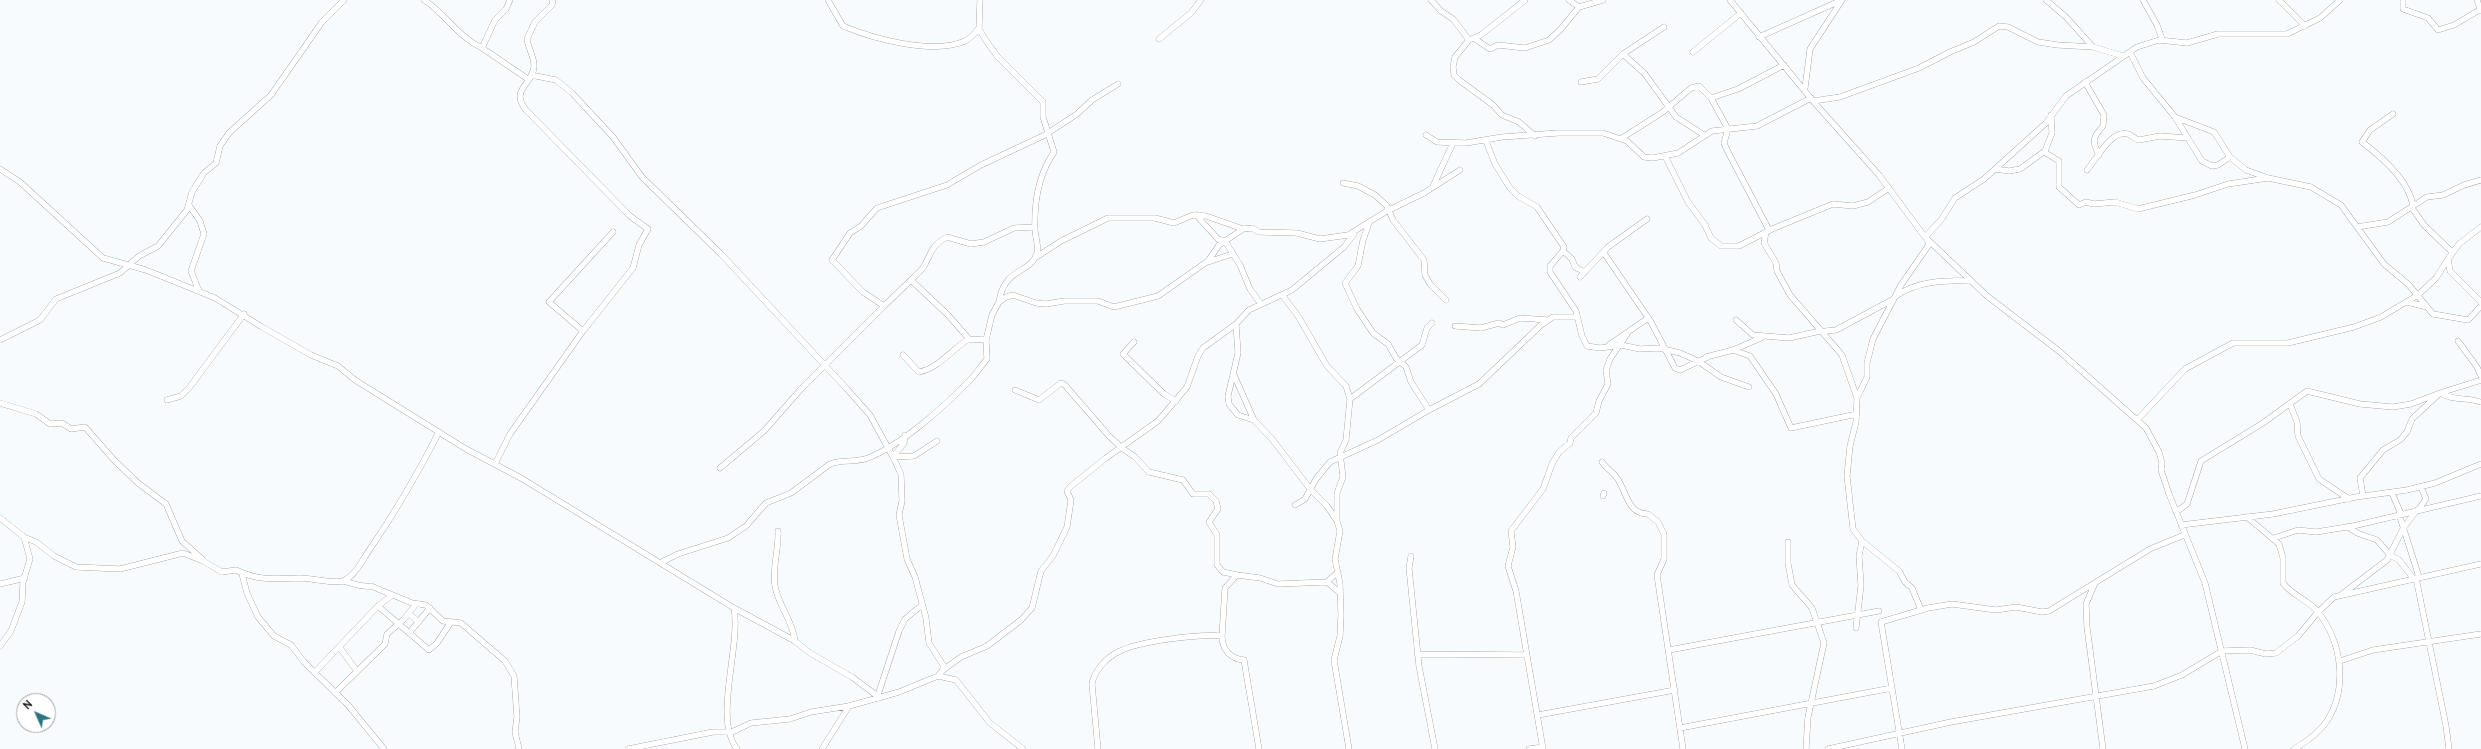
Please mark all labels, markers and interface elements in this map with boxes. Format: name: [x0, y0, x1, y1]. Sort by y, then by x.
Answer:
north arrow: [16, 693, 56, 733]
text: N: [20, 697, 36, 713]

